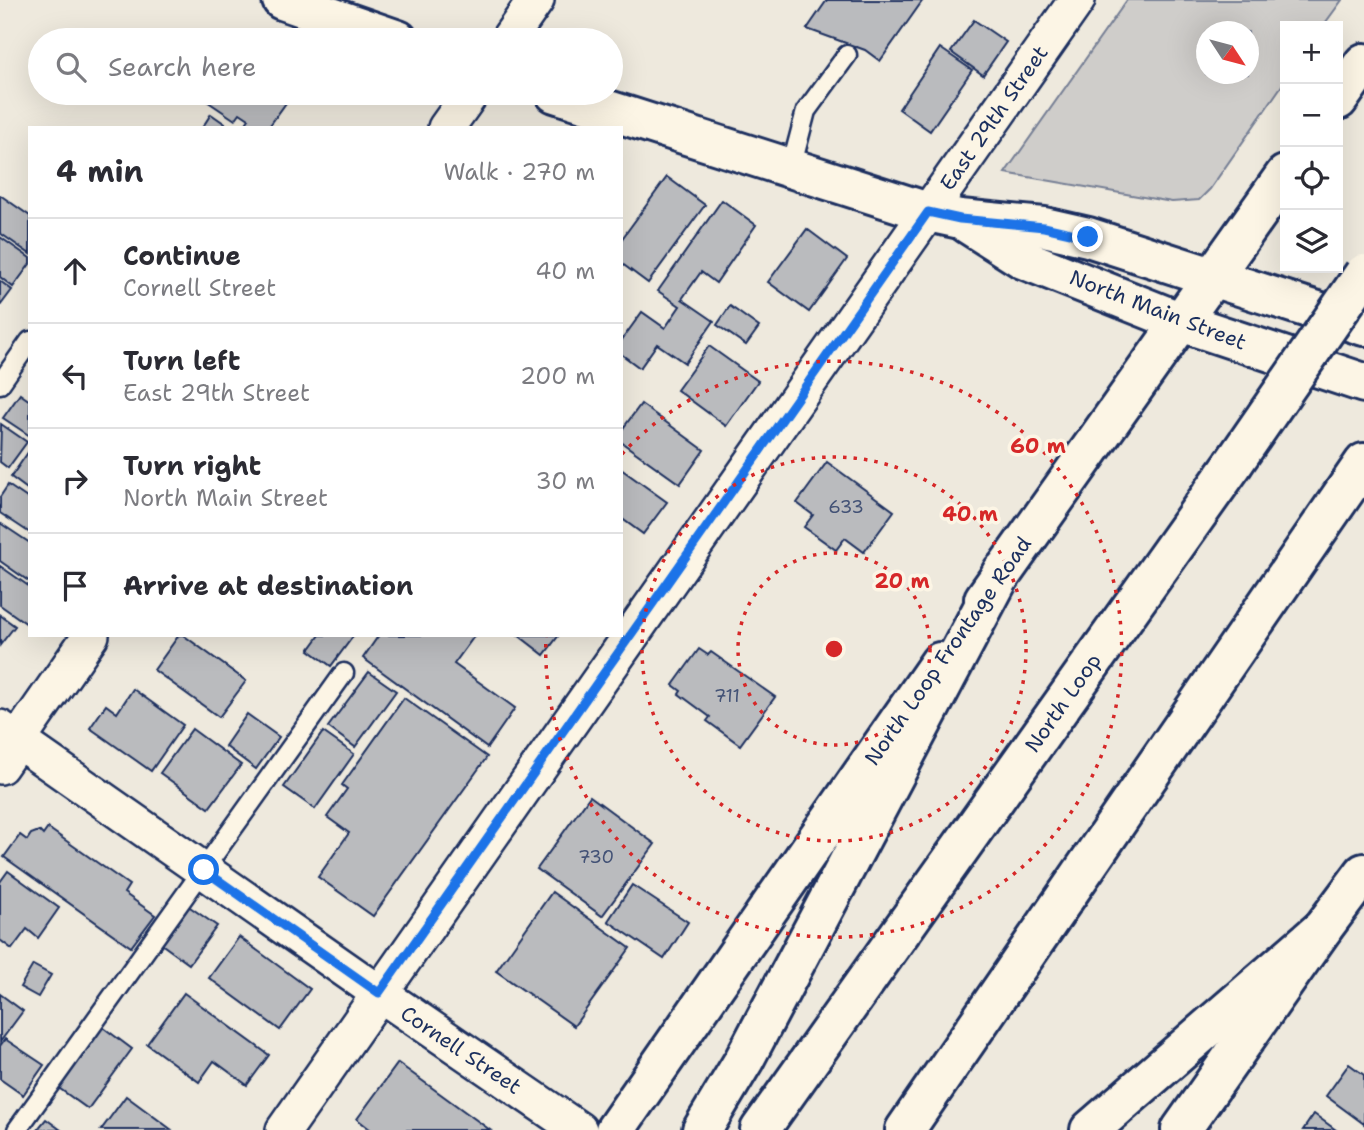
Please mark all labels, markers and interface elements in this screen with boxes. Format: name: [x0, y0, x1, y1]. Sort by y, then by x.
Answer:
north arrow: [1196, 21, 1259, 84]
map controls: [1280, 21, 1343, 273]
button: +: [1280, 21, 1343, 84]
search box: [28, 28, 623, 105]
street label: East 29th Street: [934, 40, 1054, 196]
icon: search: [52, 48, 90, 86]
text: Search here: [108, 49, 257, 84]
button: −: [1280, 84, 1343, 147]
button: locate: [1280, 147, 1343, 210]
text: 4 min: [56, 151, 143, 192]
text: Walk · 270 m: [443, 157, 595, 187]
button: layers: [1280, 210, 1343, 273]
route end: [1072, 221, 1103, 252]
text: Continue: [123, 238, 241, 273]
icon: ahead: [56, 252, 94, 290]
text: 40 m: [535, 256, 595, 286]
street label: North Main Street: [1066, 263, 1250, 357]
text: Cornell Street: [123, 273, 276, 303]
text: Turn left: [123, 343, 240, 378]
icon: left: [56, 357, 94, 395]
text: 200 m: [520, 361, 595, 391]
text: East 29th Street: [123, 378, 310, 408]
text: 60 m: [1010, 432, 1066, 460]
text: Turn right: [123, 448, 261, 483]
icon: right: [56, 462, 94, 500]
text: 30 m: [536, 466, 595, 496]
text: North Main Street: [123, 483, 328, 513]
house number: 633: [828, 495, 864, 519]
text: 40 m: [942, 500, 998, 528]
street label: North Loop Frontage Road: [858, 531, 1038, 771]
icon: arrive: [56, 567, 94, 605]
text: 20 m: [874, 567, 930, 595]
text: Arrive at destination: [123, 568, 413, 603]
centre of rings: [822, 637, 846, 661]
street label: North Loop: [1019, 648, 1107, 758]
house number: 711: [714, 684, 740, 708]
house number: 730: [578, 845, 614, 869]
route start: [188, 854, 219, 885]
street label: Cornell Street: [395, 999, 527, 1101]

